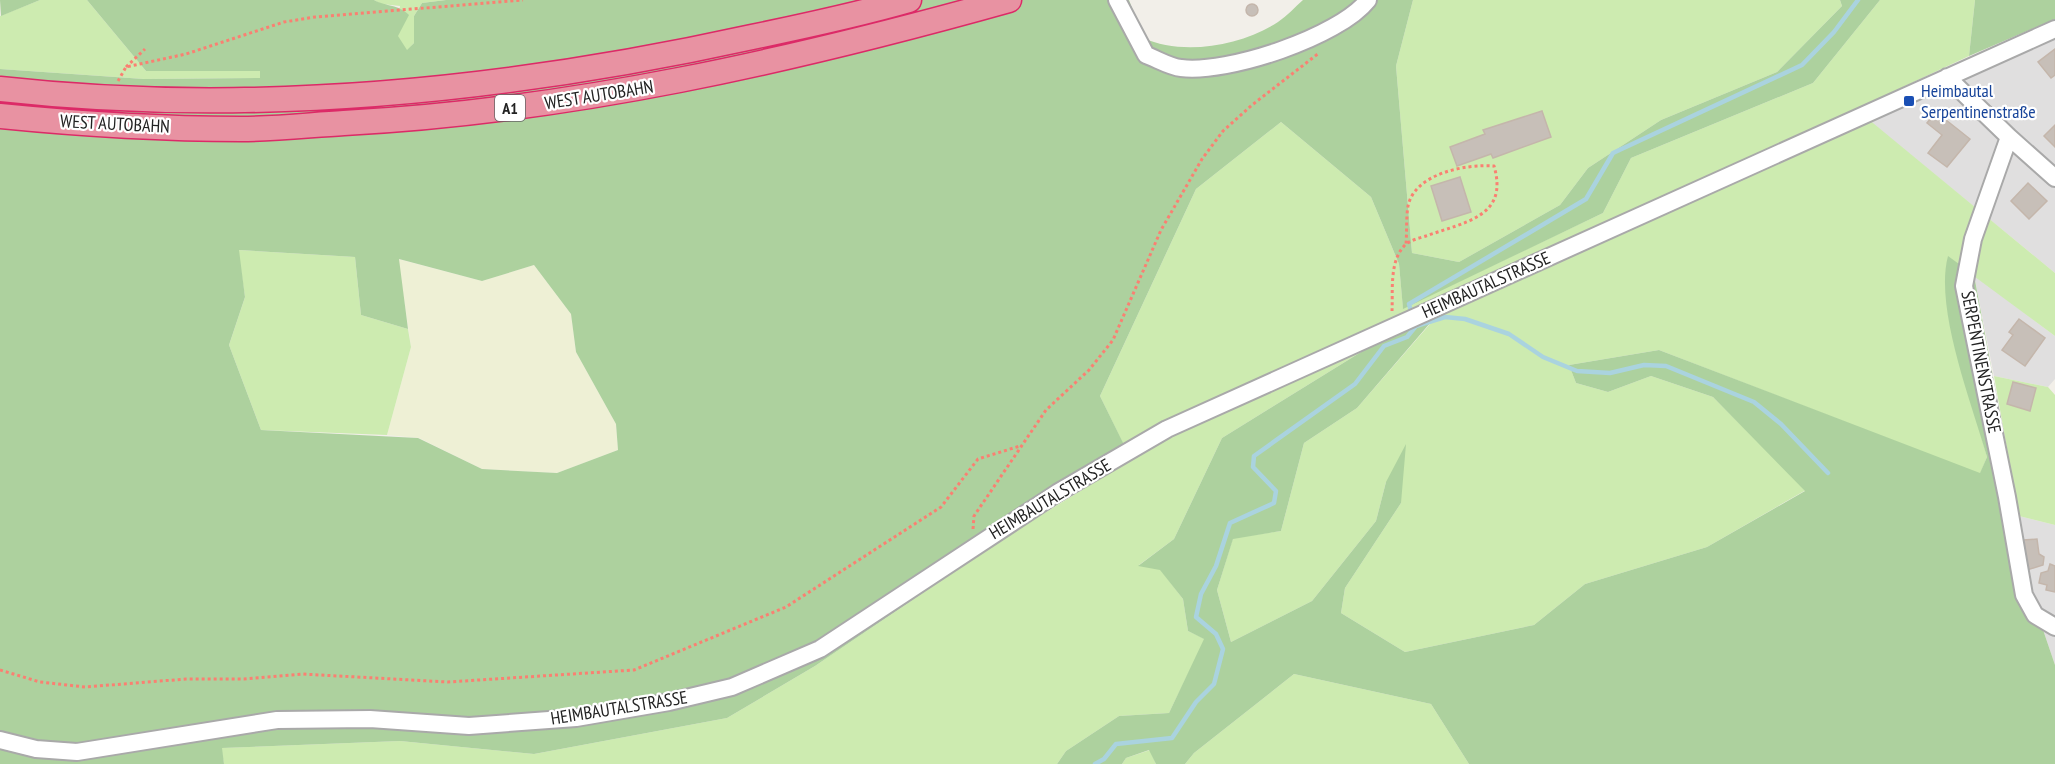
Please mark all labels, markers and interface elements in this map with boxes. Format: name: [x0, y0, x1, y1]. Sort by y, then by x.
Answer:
street label: WEST AUTOBAHN: [543, 75, 655, 114]
place label: Heimbautal Serpentinenstraße: [1921, 79, 2036, 123]
marker: Heimbautal Serpentinenstraße: [1902, 94, 1916, 108]
road number: A1: [495, 95, 525, 121]
street label: WEST AUTOBAHN: [60, 109, 170, 138]
street label: HEIMBAUTALSTRASSE: [1418, 246, 1554, 323]
street label: SERPENTINENSTRASSE: [1956, 289, 2007, 435]
street label: HEIMBAUTALSTRASSE: [985, 453, 1115, 544]
street label: HEIMBAUTALSTRASSE: [549, 685, 689, 730]

